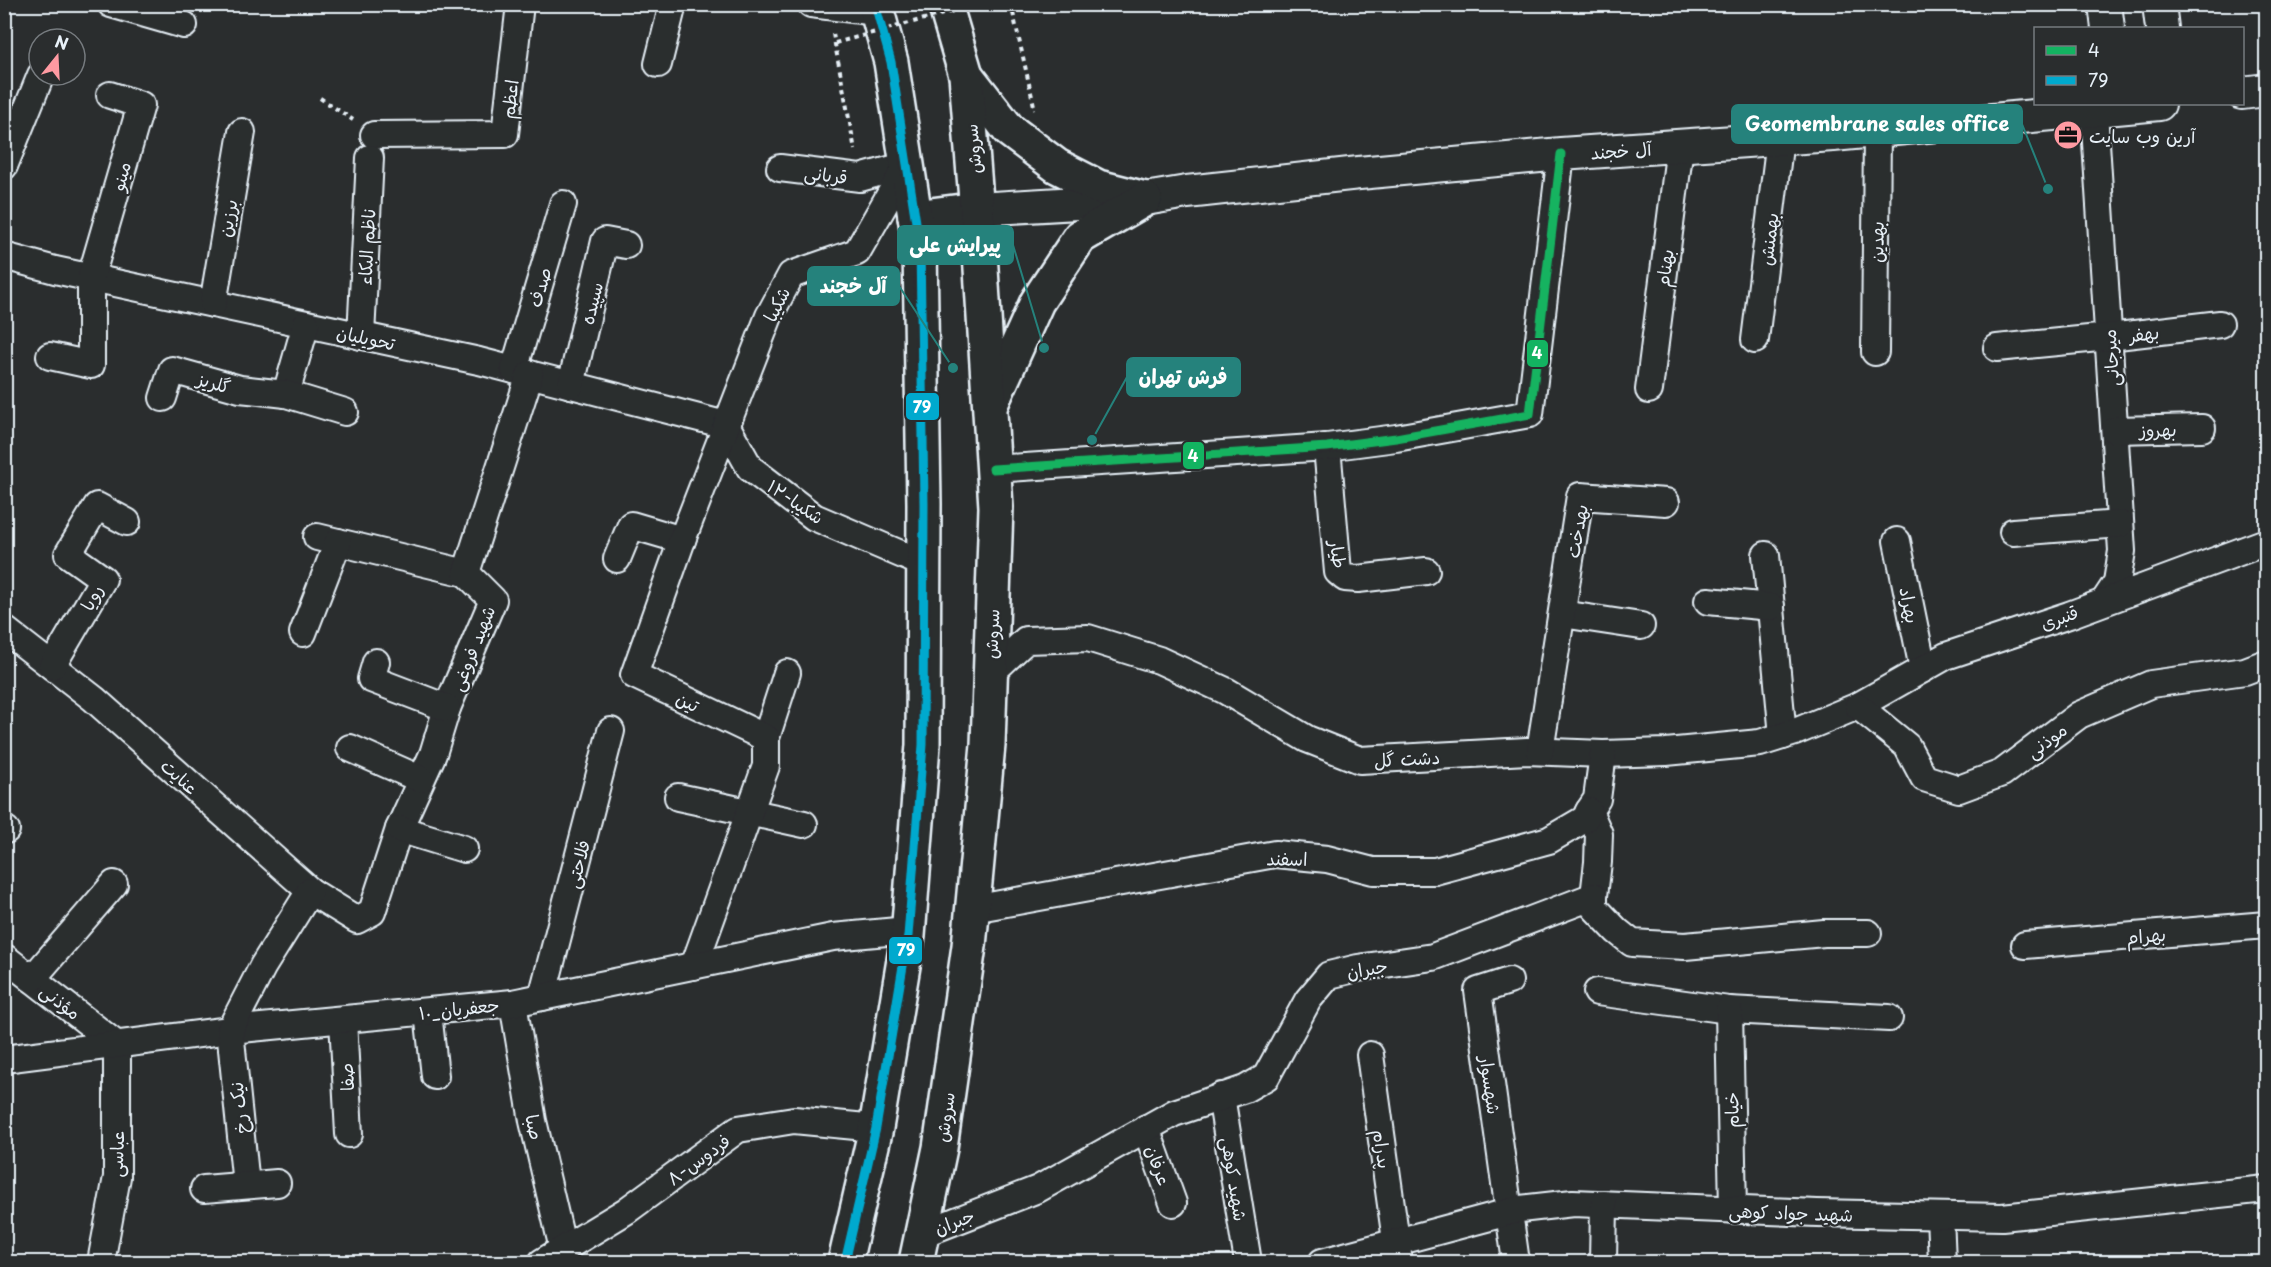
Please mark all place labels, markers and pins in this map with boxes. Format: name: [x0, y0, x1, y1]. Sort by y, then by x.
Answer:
callout: Geomembrane sales office: [1732, 105, 2022, 143]
office icon: آرین وب سایت: [2052, 119, 2084, 151]
place label: آرین وب سایت: [2089, 122, 2197, 149]
callout: پیرایش علی: [898, 226, 1013, 264]
callout: آل خجند: [808, 267, 899, 305]
callout: فرش تهران: [1127, 358, 1240, 396]

